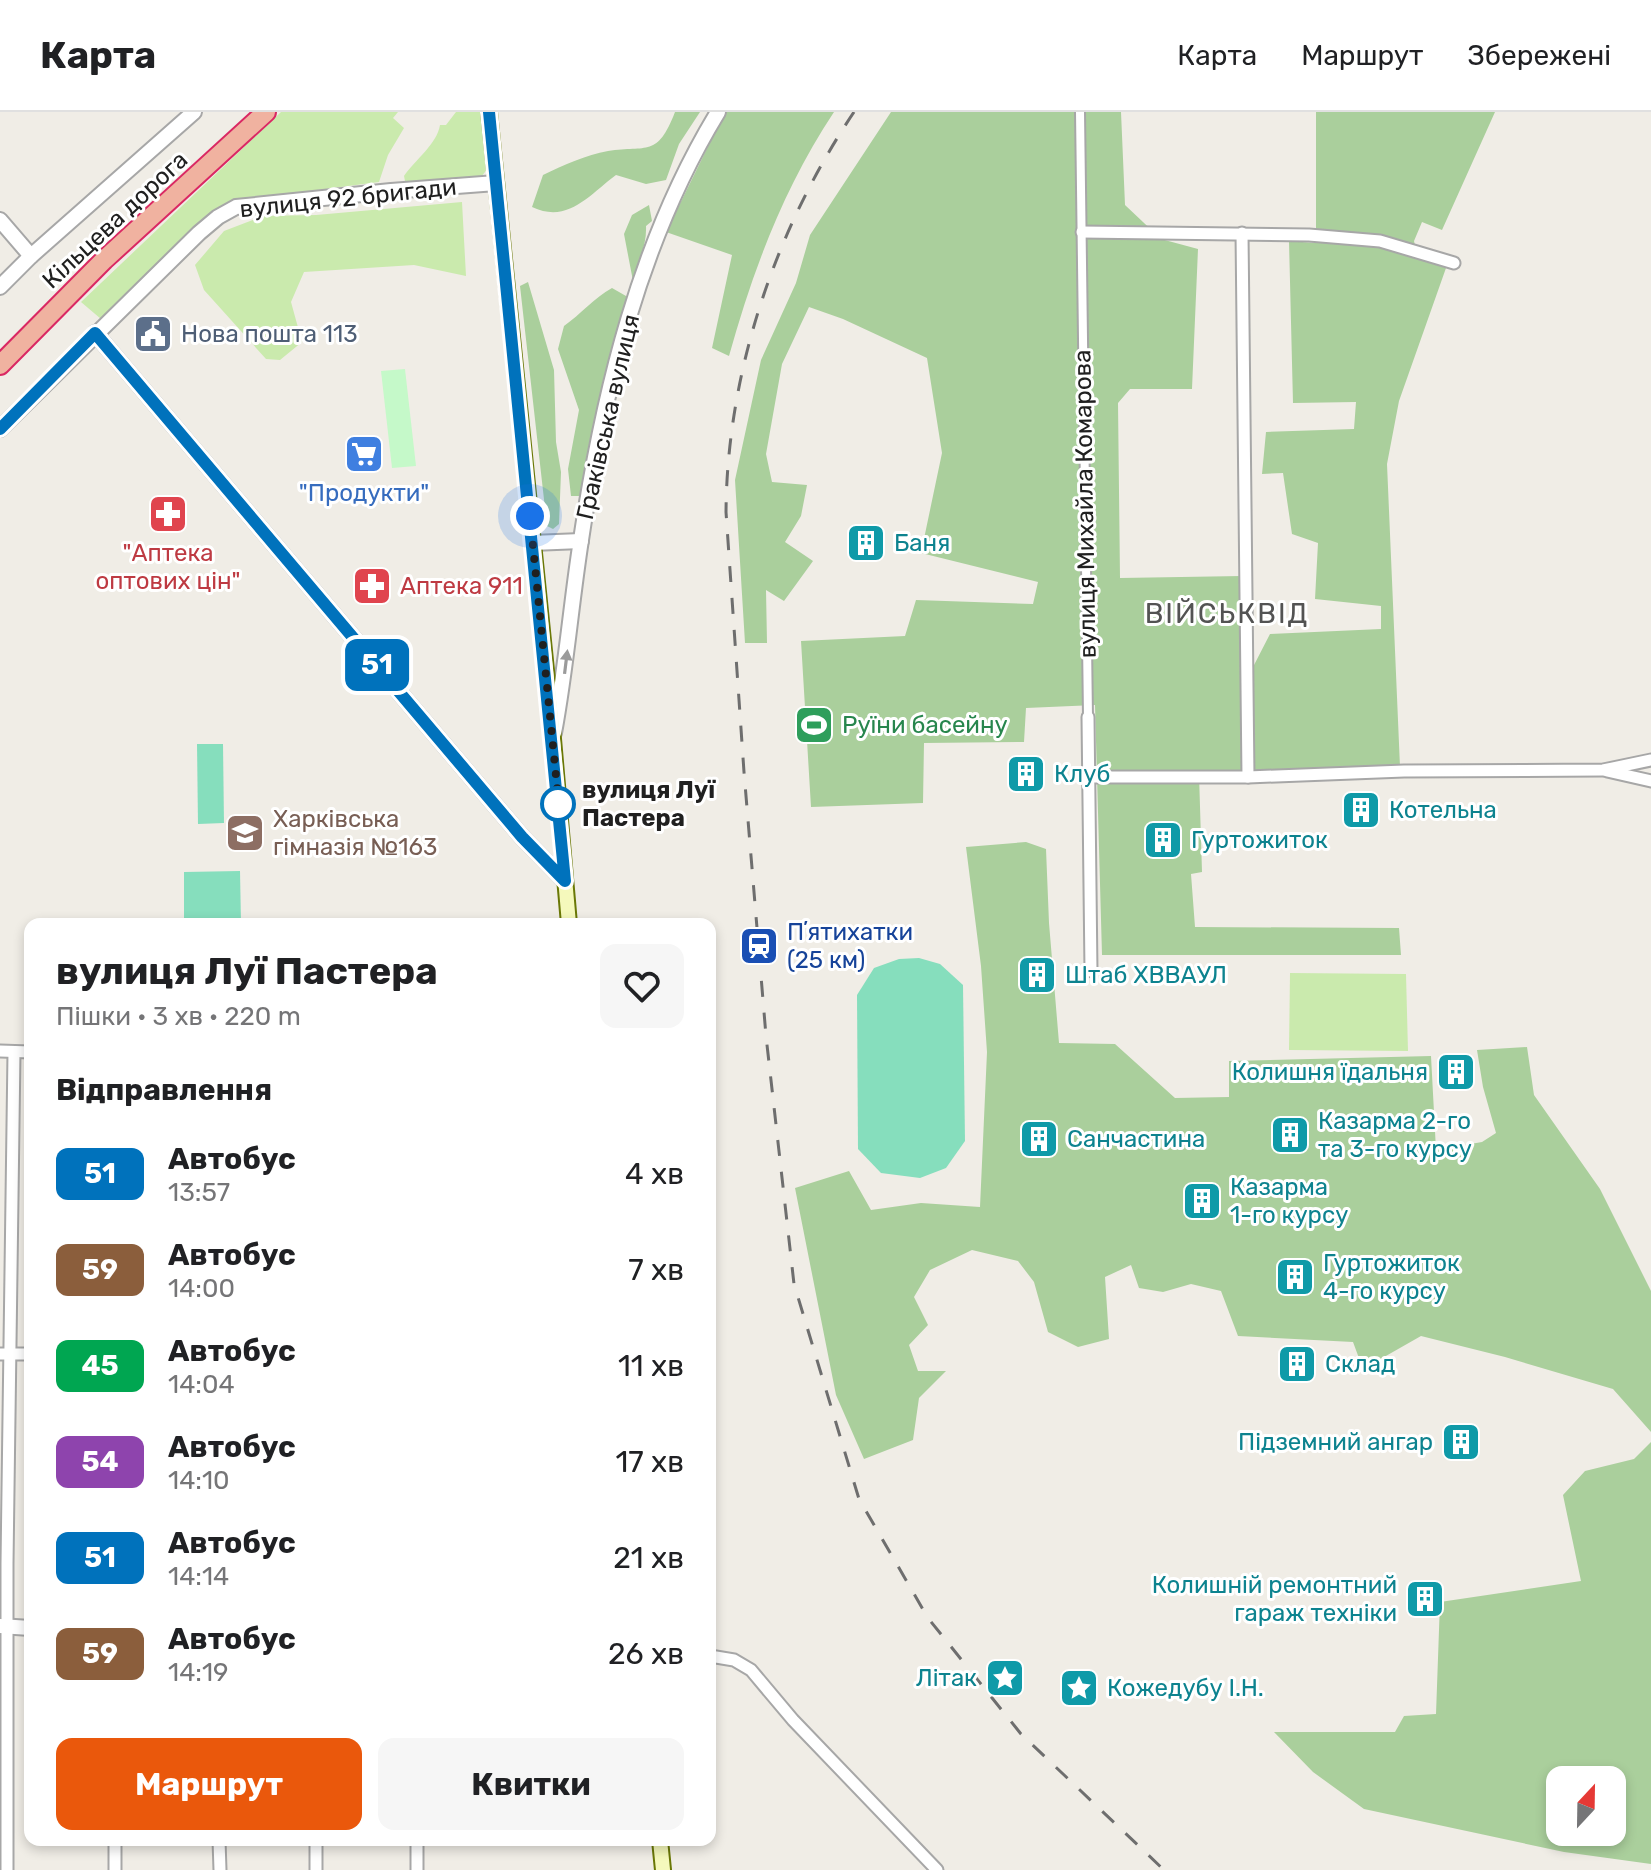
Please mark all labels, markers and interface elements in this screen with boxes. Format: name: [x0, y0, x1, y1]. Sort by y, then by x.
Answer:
text: Карта: [40, 32, 156, 78]
text: Карта: [1177, 39, 1257, 72]
text: Маршрут: [1301, 39, 1423, 72]
text: Збережені: [1467, 39, 1611, 72]
street label: Кільцева дорога: [37, 146, 193, 294]
street label: вулиця 92 бригади: [238, 173, 458, 223]
street label: Граківська вулиця: [571, 312, 645, 522]
public building icon: Нова пошта 113: [132, 313, 174, 355]
place label: Нова пошта 113: [181, 320, 358, 348]
street label: вулиця Михайла Комарова: [1068, 349, 1102, 659]
supermarket icon: "Продукти": [343, 433, 385, 475]
place label: "Продукти": [299, 479, 429, 507]
pharmacy icon: "Аптека оптових цін": [147, 493, 189, 535]
your location: [510, 496, 550, 536]
building icon: Баня: [845, 522, 887, 564]
place label: Баня: [894, 529, 950, 557]
place label: "Аптека оптових цін": [95, 539, 241, 595]
pharmacy icon: Аптека 911: [351, 565, 393, 607]
place label: Аптека 911: [400, 572, 523, 600]
district label: ВІЙСЬКВІД: [1145, 597, 1309, 630]
line badge: 51: [341, 639, 413, 691]
text: 51: [361, 648, 393, 681]
one-way arrow: [560, 649, 573, 674]
sports icon: Руїни басейну: [793, 704, 835, 746]
place label: Руїни басейну: [842, 711, 1008, 739]
building icon: Клуб: [1005, 753, 1047, 795]
place label: Клуб: [1054, 760, 1110, 788]
place label: вулиця Луї Пастера: [582, 776, 716, 832]
marker: вулиця Луї Пастера: [541, 787, 575, 821]
building icon: Котельна: [1340, 789, 1382, 831]
place label: Котельна: [1389, 796, 1497, 824]
place label: Харківська гімназія №163: [273, 805, 437, 861]
school or university icon: Харківська гімназія №163: [224, 812, 266, 854]
building icon: Гуртожиток: [1142, 819, 1184, 861]
place label: Гуртожиток: [1191, 826, 1328, 854]
place label: Пʼятихатки (25 км): [787, 918, 913, 974]
station icon: Пʼятихатки (25 км): [738, 925, 780, 967]
button: heart: [600, 944, 684, 1028]
text: вулиця Луї Пастера: [56, 948, 438, 994]
building icon: Штаб ХВВАУЛ: [1016, 954, 1058, 996]
place label: Штаб ХВВАУЛ: [1065, 961, 1227, 989]
text: Пішки · 3 хв · 220 m: [56, 1001, 301, 1032]
building icon: Колишня їдальня: [1435, 1051, 1477, 1093]
place label: Колишня їдальня: [1232, 1058, 1428, 1086]
text: Відправлення: [56, 1072, 272, 1108]
place label: Казарма 2-го та 3-го курсу: [1318, 1107, 1472, 1163]
building icon: Казарма 2-го та 3-го курсу: [1269, 1114, 1311, 1156]
building icon: Санчастина: [1018, 1118, 1060, 1160]
place label: Санчастина: [1067, 1125, 1205, 1153]
text: Автобус: [168, 1141, 296, 1177]
text: 4 хв: [625, 1156, 684, 1192]
text: 51: [84, 1157, 116, 1190]
place label: Казарма 1-го курсу: [1230, 1173, 1348, 1229]
text: 13:57: [168, 1177, 230, 1208]
building icon: Казарма 1-го курсу: [1181, 1180, 1223, 1222]
text: Автобус: [168, 1237, 296, 1273]
place label: Гуртожиток 4-го курсу: [1323, 1249, 1460, 1305]
text: 7 хв: [628, 1252, 684, 1288]
text: 59: [82, 1253, 118, 1286]
building icon: Гуртожиток 4-го курсу: [1274, 1256, 1316, 1298]
text: 14:00: [168, 1273, 235, 1304]
text: Автобус: [168, 1333, 296, 1369]
building icon: Склад: [1276, 1343, 1318, 1385]
text: 11 хв: [618, 1348, 684, 1384]
text: 45: [81, 1349, 119, 1382]
place label: Склад: [1325, 1350, 1395, 1378]
text: 14:04: [168, 1369, 235, 1400]
building icon: Підземний ангар: [1440, 1421, 1482, 1463]
place label: Підземний ангар: [1238, 1428, 1433, 1456]
text: Автобус: [168, 1429, 296, 1465]
text: 17 хв: [615, 1444, 684, 1480]
text: 54: [81, 1445, 119, 1478]
text: 14:10: [168, 1465, 230, 1496]
text: Автобус: [168, 1525, 296, 1561]
text: 21 хв: [613, 1540, 684, 1576]
text: 51: [84, 1541, 116, 1574]
text: 14:14: [168, 1561, 229, 1592]
place label: Колишній ремонтний гараж техніки: [1152, 1571, 1397, 1627]
building icon: Колишній ремонтний гараж техніки: [1404, 1578, 1446, 1620]
text: Автобус: [168, 1621, 296, 1657]
text: 26 хв: [608, 1636, 684, 1672]
text: 59: [82, 1637, 118, 1670]
text: 14:19: [168, 1657, 228, 1688]
place icon: Літак: [984, 1657, 1026, 1699]
place label: Літак: [916, 1664, 977, 1692]
place icon: Кожедубу І.Н.: [1058, 1667, 1100, 1709]
place label: Кожедубу І.Н.: [1107, 1674, 1264, 1702]
button: Маршрут: [56, 1738, 362, 1830]
button: Квитки: [378, 1738, 684, 1830]
north arrow: [1546, 1766, 1626, 1846]
map controls: [1546, 1766, 1626, 1846]

